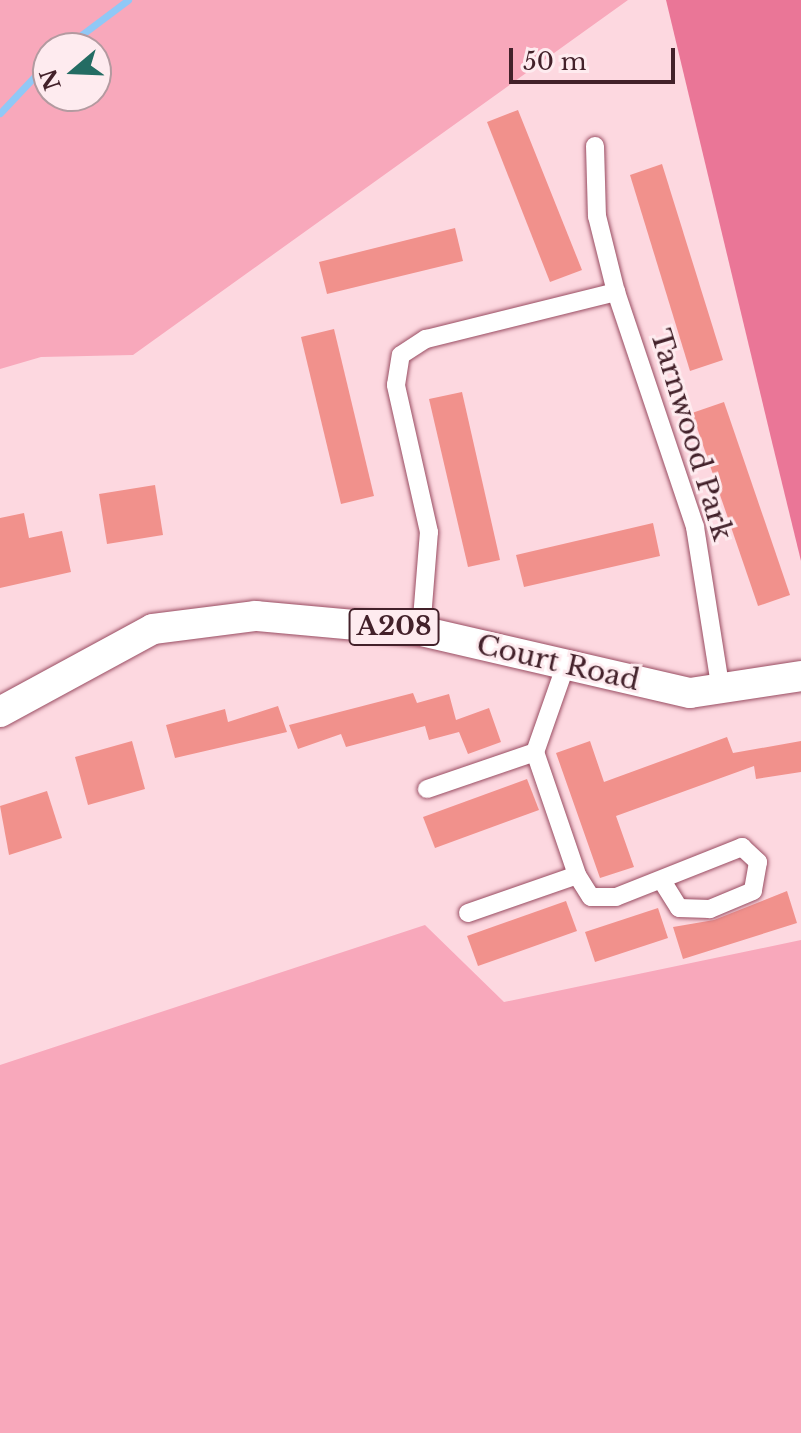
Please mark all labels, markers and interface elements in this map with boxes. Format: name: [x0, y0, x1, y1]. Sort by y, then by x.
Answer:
north arrow: [32, 32, 112, 112]
scale bar: [513, 32, 679, 82]
text: 50 m: [523, 47, 586, 76]
text: N: [35, 65, 67, 94]
street label: Tarnwood Park: [643, 325, 739, 545]
road number: A208: [348, 605, 440, 649]
street label: Court Road: [473, 628, 643, 698]

